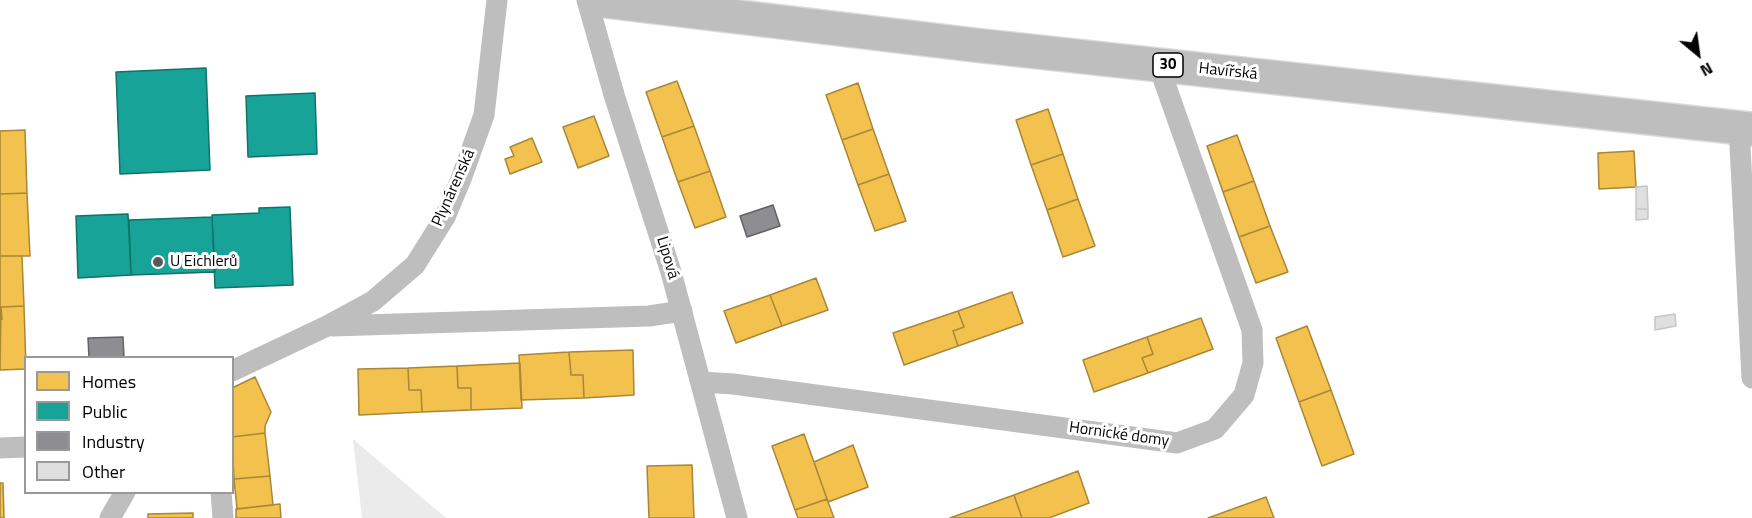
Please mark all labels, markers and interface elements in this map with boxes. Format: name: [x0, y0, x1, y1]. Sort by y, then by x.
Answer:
north arrow: [1668, 24, 1728, 84]
road number: 30: [1153, 53, 1183, 77]
text: N: [1696, 57, 1717, 83]
street label: Havířská: [1198, 59, 1258, 85]
street label: Plynárenská: [428, 146, 480, 230]
street label: Lipová: [651, 234, 683, 282]
place label: U Eichlerů: [170, 252, 238, 272]
marker: U Eichlerů: [151, 255, 165, 269]
legend: [24, 356, 234, 494]
text: Homes: [82, 368, 136, 395]
text: Public: [82, 398, 128, 425]
street label: Hornické domy: [1068, 418, 1170, 452]
text: Industry: [82, 428, 145, 455]
text: Other: [82, 458, 125, 485]

